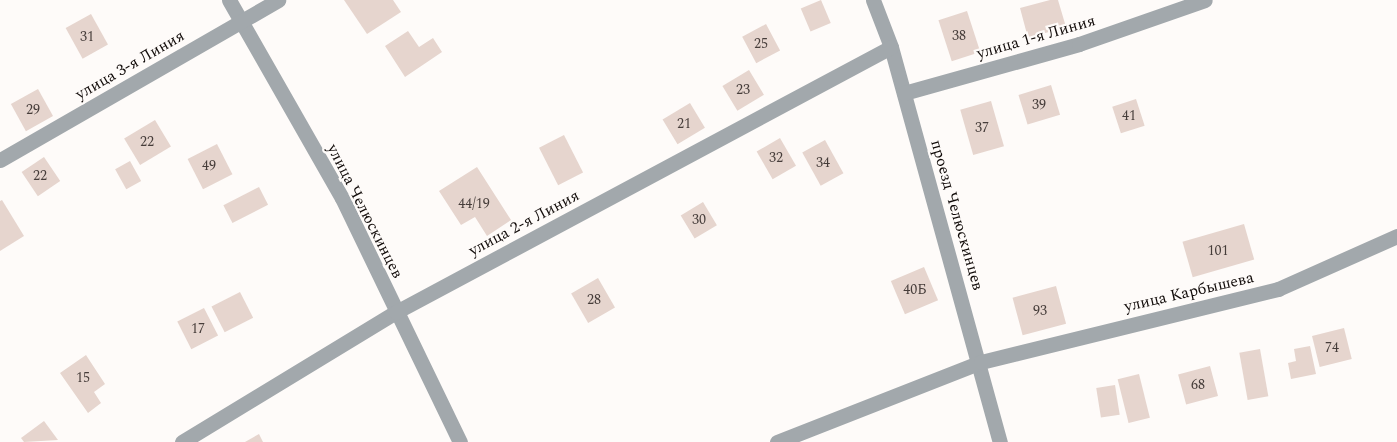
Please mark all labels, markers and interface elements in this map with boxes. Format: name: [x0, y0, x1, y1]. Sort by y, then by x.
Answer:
street label: улица 1-я Линия: [974, 11, 1098, 63]
street label: улица 3-я Линия: [72, 26, 188, 104]
house number: 38: [952, 28, 966, 44]
house number: 31: [80, 29, 94, 45]
house number: 25: [754, 36, 768, 52]
house number: 23: [736, 82, 750, 98]
house number: 39: [1032, 97, 1046, 113]
house number: 29: [26, 102, 40, 118]
house number: 41: [1122, 108, 1136, 124]
house number: 21: [677, 116, 691, 132]
house number: 37: [975, 120, 989, 136]
house number: 22: [140, 134, 154, 150]
street label: проезд Челюскинцев: [926, 138, 988, 292]
street label: улица Челюскинцев: [323, 141, 407, 281]
house number: 32: [769, 150, 783, 166]
house number: 34: [816, 155, 830, 171]
house number: 49: [202, 158, 216, 174]
house number: 22: [33, 168, 47, 184]
street label: улица 2-я Линия: [465, 186, 583, 260]
house number: 44/19: [458, 196, 490, 212]
house number: 30: [692, 212, 706, 228]
house number: 101: [1208, 243, 1228, 259]
street label: улица Карбышева: [1122, 268, 1256, 316]
house number: 40Б: [903, 282, 927, 298]
house number: 28: [587, 292, 601, 308]
house number: 93: [1033, 303, 1047, 319]
house number: 17: [191, 321, 205, 337]
house number: 74: [1325, 340, 1339, 356]
house number: 15: [76, 370, 90, 386]
house number: 68: [1191, 377, 1205, 393]

